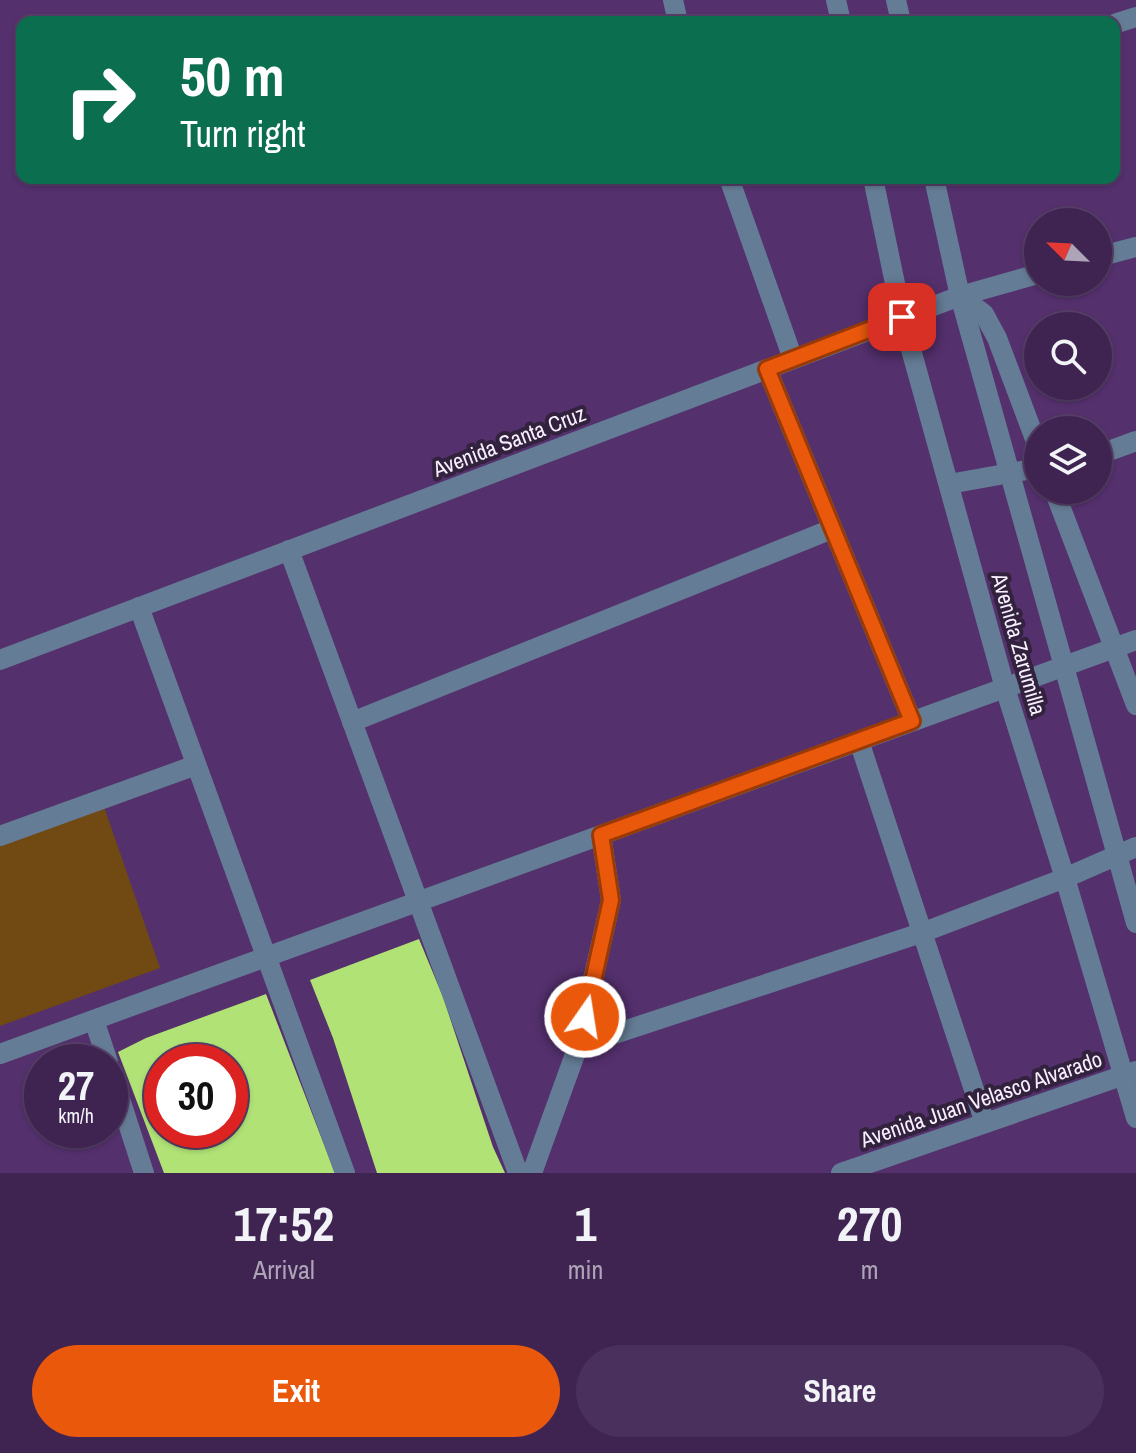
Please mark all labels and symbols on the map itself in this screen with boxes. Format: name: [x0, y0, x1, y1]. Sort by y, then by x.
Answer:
north arrow: [1024, 208, 1112, 296]
pin: [868, 283, 936, 351]
street label: Avenida Santa Cruz: [427, 398, 590, 484]
street label: Avenida Zarumilla: [984, 569, 1054, 718]
position arrow: [543, 975, 627, 1059]
speed limit sign: 30: [144, 1044, 248, 1148]
street label: Avenida Juan Velasco Alvarado: [855, 1044, 1106, 1155]

